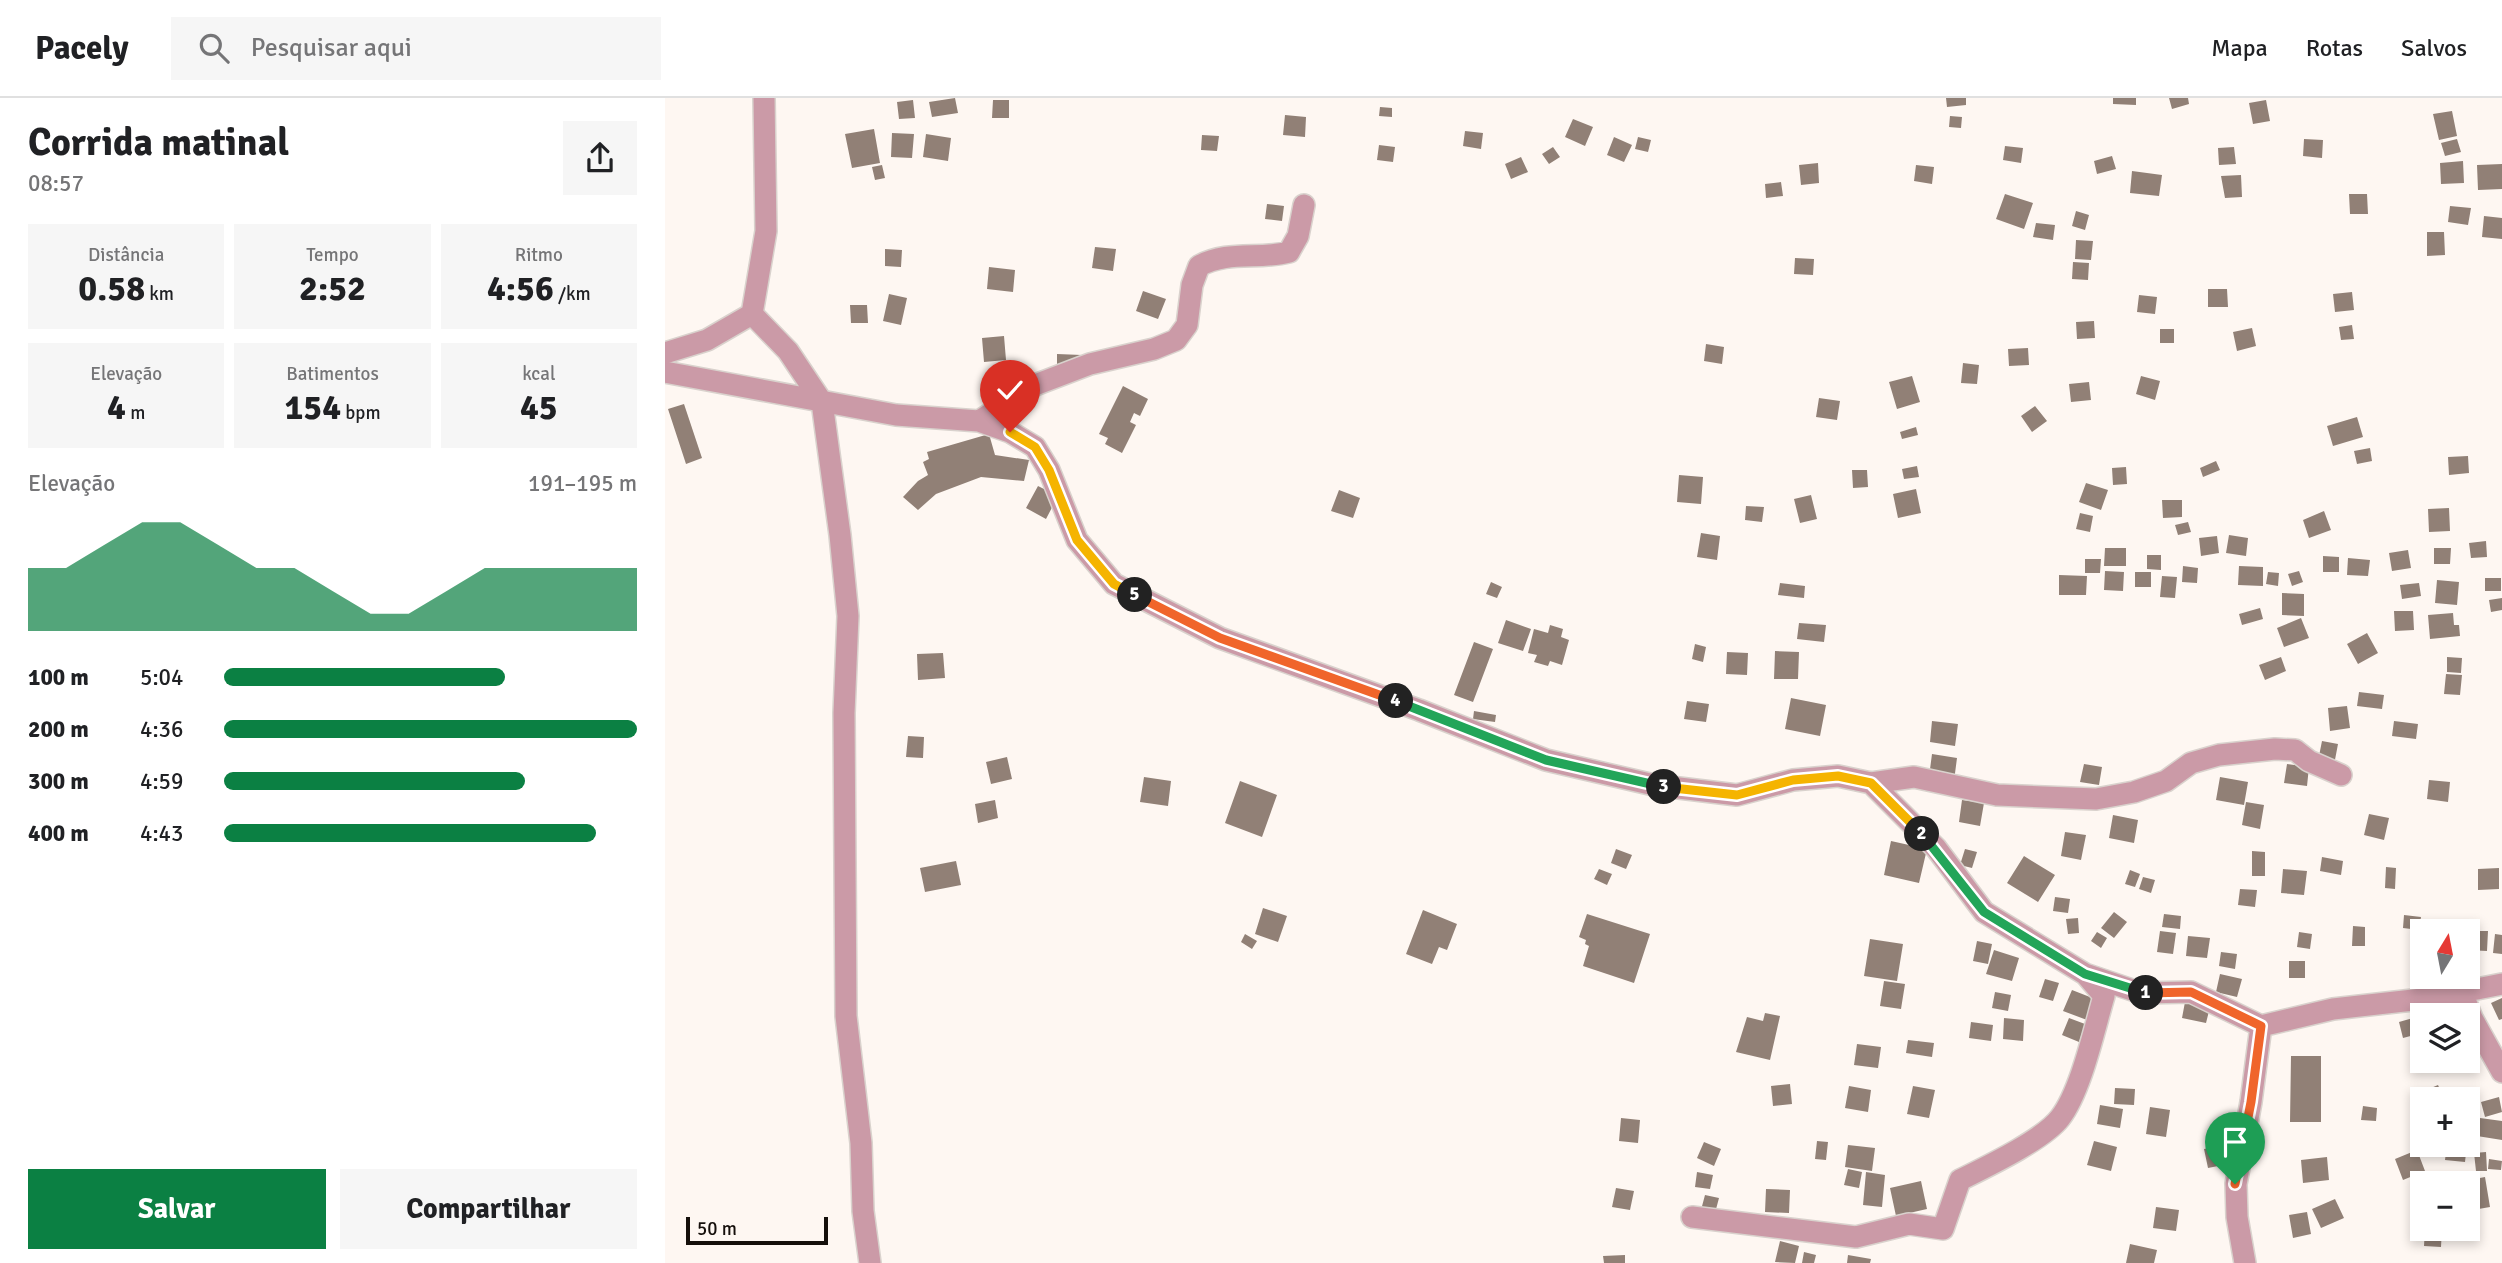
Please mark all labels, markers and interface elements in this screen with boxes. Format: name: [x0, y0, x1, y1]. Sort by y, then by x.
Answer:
search box: [171, 17, 661, 80]
text: Pacely: [35, 28, 129, 69]
icon: search: [195, 29, 233, 67]
text: Pesquisar aqui: [251, 32, 412, 64]
text: Mapa: [2211, 33, 2268, 63]
text: Rotas: [2306, 33, 2363, 63]
text: Salvos: [2401, 33, 2467, 63]
text: Corrida matinal: [28, 119, 289, 166]
button: share: [563, 121, 637, 195]
text: 08:57: [28, 169, 84, 198]
text: Distância: [88, 243, 164, 267]
text: Tempo: [306, 243, 359, 267]
text: Ritmo: [515, 243, 563, 267]
text: 0.58: [78, 267, 145, 310]
text: 2:52: [299, 267, 366, 310]
text: 4:56: [487, 267, 554, 310]
text: km: [145, 282, 174, 306]
text: /km: [554, 282, 591, 306]
pin: [980, 360, 1040, 432]
text: Elevação: [90, 362, 162, 386]
text: Batimentos: [286, 362, 379, 386]
text: kcal: [522, 362, 555, 386]
icon: check: [991, 371, 1029, 409]
text: 4: [107, 386, 126, 429]
text: 154: [284, 386, 341, 429]
text: 45: [520, 386, 558, 429]
text: m: [126, 401, 145, 425]
text: bpm: [341, 401, 381, 425]
text: Elevação: [28, 469, 115, 498]
text: 191–195 m: [528, 469, 637, 498]
pin: 5: [1117, 578, 1153, 612]
text: 5: [1129, 582, 1140, 606]
text: 100 m: [28, 663, 89, 692]
text: 5:04: [140, 663, 183, 692]
pin: 4: [1379, 684, 1413, 718]
text: 4: [1390, 688, 1401, 712]
text: 200 m: [28, 715, 89, 744]
text: 4:36: [140, 715, 183, 744]
text: 300 m: [28, 767, 89, 796]
text: 4:59: [140, 767, 183, 796]
pin: 3: [1647, 770, 1681, 804]
text: 3: [1658, 774, 1669, 798]
pin: 2: [1905, 816, 1939, 852]
text: 400 m: [28, 819, 89, 848]
text: 4:43: [140, 819, 183, 848]
text: 2: [1916, 821, 1927, 845]
north arrow: [2410, 919, 2480, 989]
map controls: [2410, 919, 2480, 1241]
pin: 1: [2129, 976, 2163, 1010]
text: 1: [2140, 980, 2151, 1004]
button: layers: [2410, 1003, 2480, 1073]
button: +: [2410, 1087, 2480, 1157]
pin: [2205, 1112, 2265, 1184]
icon: arrive: [2216, 1123, 2254, 1161]
button: Salvar: [28, 1169, 326, 1249]
button: Compartilhar: [340, 1169, 637, 1249]
button: −: [2410, 1171, 2480, 1241]
scale bar: [686, 1214, 828, 1246]
text: 50 m: [697, 1217, 737, 1241]

